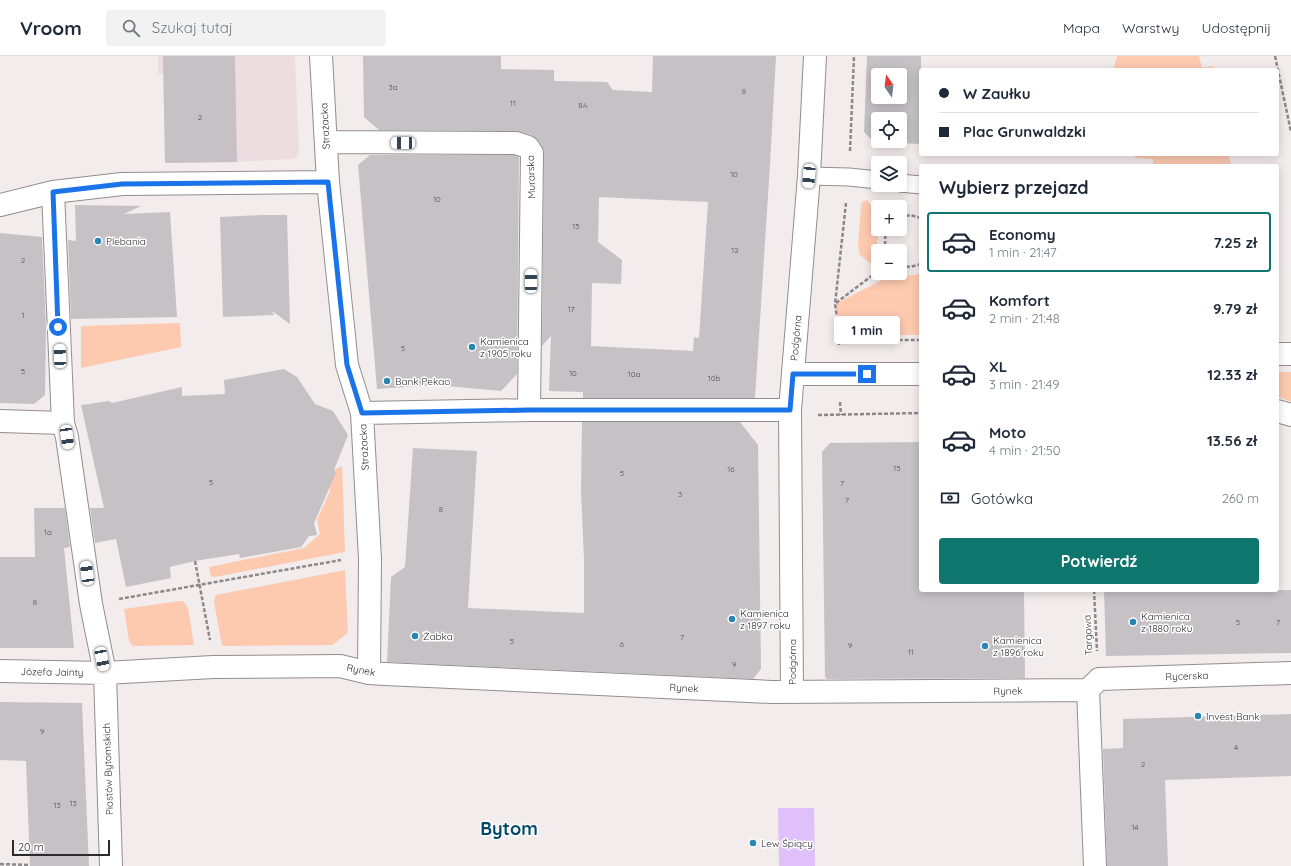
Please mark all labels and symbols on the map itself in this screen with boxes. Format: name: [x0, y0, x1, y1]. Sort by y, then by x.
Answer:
north arrow: [871, 68, 907, 104]
house number: 3a: [388, 82, 398, 92]
house number: 8: [742, 86, 746, 96]
house number: 11: [510, 98, 516, 108]
house number: 8A: [578, 100, 588, 110]
street label: Strażacka: [317, 103, 333, 149]
house number: 2: [198, 112, 203, 122]
car: [391, 137, 415, 149]
street label: Murarska: [524, 155, 538, 199]
car: [802, 164, 816, 188]
house number: 10: [730, 169, 738, 179]
house number: 10: [433, 194, 441, 204]
house number: 15: [572, 221, 580, 231]
place label: Plebania: [106, 235, 146, 248]
marker: Plebania: [93, 236, 103, 246]
house number: 12: [731, 245, 739, 255]
house number: 2: [21, 255, 26, 265]
car: [525, 269, 537, 293]
house number: 17: [567, 304, 575, 314]
house number: 1: [22, 310, 25, 320]
street label: Podgórna: [788, 315, 804, 361]
callout: 1 min: [834, 316, 900, 344]
route start: [49, 318, 67, 336]
place label: Kamienica z 1905 roku: [480, 335, 532, 360]
marker: Kamienica z 1905 roku: [467, 342, 477, 352]
house number: 5: [401, 343, 405, 353]
car: [54, 344, 66, 368]
route end: [858, 365, 876, 383]
house number: 5: [21, 366, 25, 376]
house number: 10: [569, 368, 577, 378]
house number: 10a: [628, 369, 640, 379]
house number: 10b: [708, 373, 720, 383]
place label: Bank Pekao: [395, 375, 450, 388]
marker: Bank Pekao: [382, 376, 392, 386]
car: [59, 424, 75, 450]
street label: Strażacka: [356, 424, 372, 470]
house number: 15: [893, 463, 901, 473]
house number: 16: [727, 464, 735, 474]
house number: 5: [620, 468, 624, 478]
house number: 5: [209, 477, 213, 487]
house number: 7: [840, 478, 844, 488]
house number: 3: [678, 489, 682, 499]
house number: 7: [845, 495, 849, 505]
house number: 8: [439, 504, 443, 514]
house number: 1a: [44, 527, 52, 537]
car: [79, 560, 95, 586]
house number: 8: [33, 597, 37, 607]
place label: Kamienica z 1897 roku: [740, 607, 790, 632]
place label: Kamienica z 1880 roku: [1141, 610, 1192, 635]
marker: Kamienica z 1897 roku: [727, 614, 737, 624]
street label: Targowa: [1080, 614, 1096, 656]
marker: Kamienica z 1880 roku: [1128, 617, 1138, 627]
house number: 5: [1236, 617, 1240, 627]
house number: 7: [1276, 617, 1280, 627]
place label: Żabka: [423, 630, 453, 643]
marker: Żabka: [410, 631, 420, 641]
house number: 7: [680, 632, 684, 642]
place label: Kamienica z 1896 roku: [993, 634, 1044, 659]
house number: 5: [510, 636, 514, 646]
house number: 6: [620, 639, 625, 649]
street label: Podgórna: [786, 639, 799, 685]
house number: 9: [848, 640, 853, 650]
marker: Kamienica z 1896 roku: [980, 641, 990, 651]
car: [94, 646, 110, 672]
house number: 11: [908, 647, 914, 657]
house number: 9: [732, 659, 737, 669]
street label: Rynek: [345, 661, 377, 679]
street label: Józefa Jainty: [20, 665, 84, 679]
street label: Rycerska: [1165, 669, 1209, 683]
street label: Rynek: [669, 681, 699, 695]
street label: Rynek: [993, 684, 1023, 698]
place label: Invest Bank: [1206, 710, 1260, 723]
marker: Invest Bank: [1193, 711, 1203, 721]
street label: Piastów Bytomskich: [100, 723, 116, 815]
house number: 9: [40, 726, 45, 736]
house number: 4: [1234, 742, 1238, 752]
house number: 2: [1141, 759, 1146, 769]
house number: 13: [69, 798, 77, 808]
house number: 13: [53, 800, 61, 810]
district label: Bytom: [480, 817, 538, 840]
house number: 14: [1131, 822, 1139, 832]
place label: Lew Śpiący: [761, 837, 813, 850]
scale bar: [12, 838, 110, 857]
marker: Lew Śpiący: [748, 838, 758, 848]

